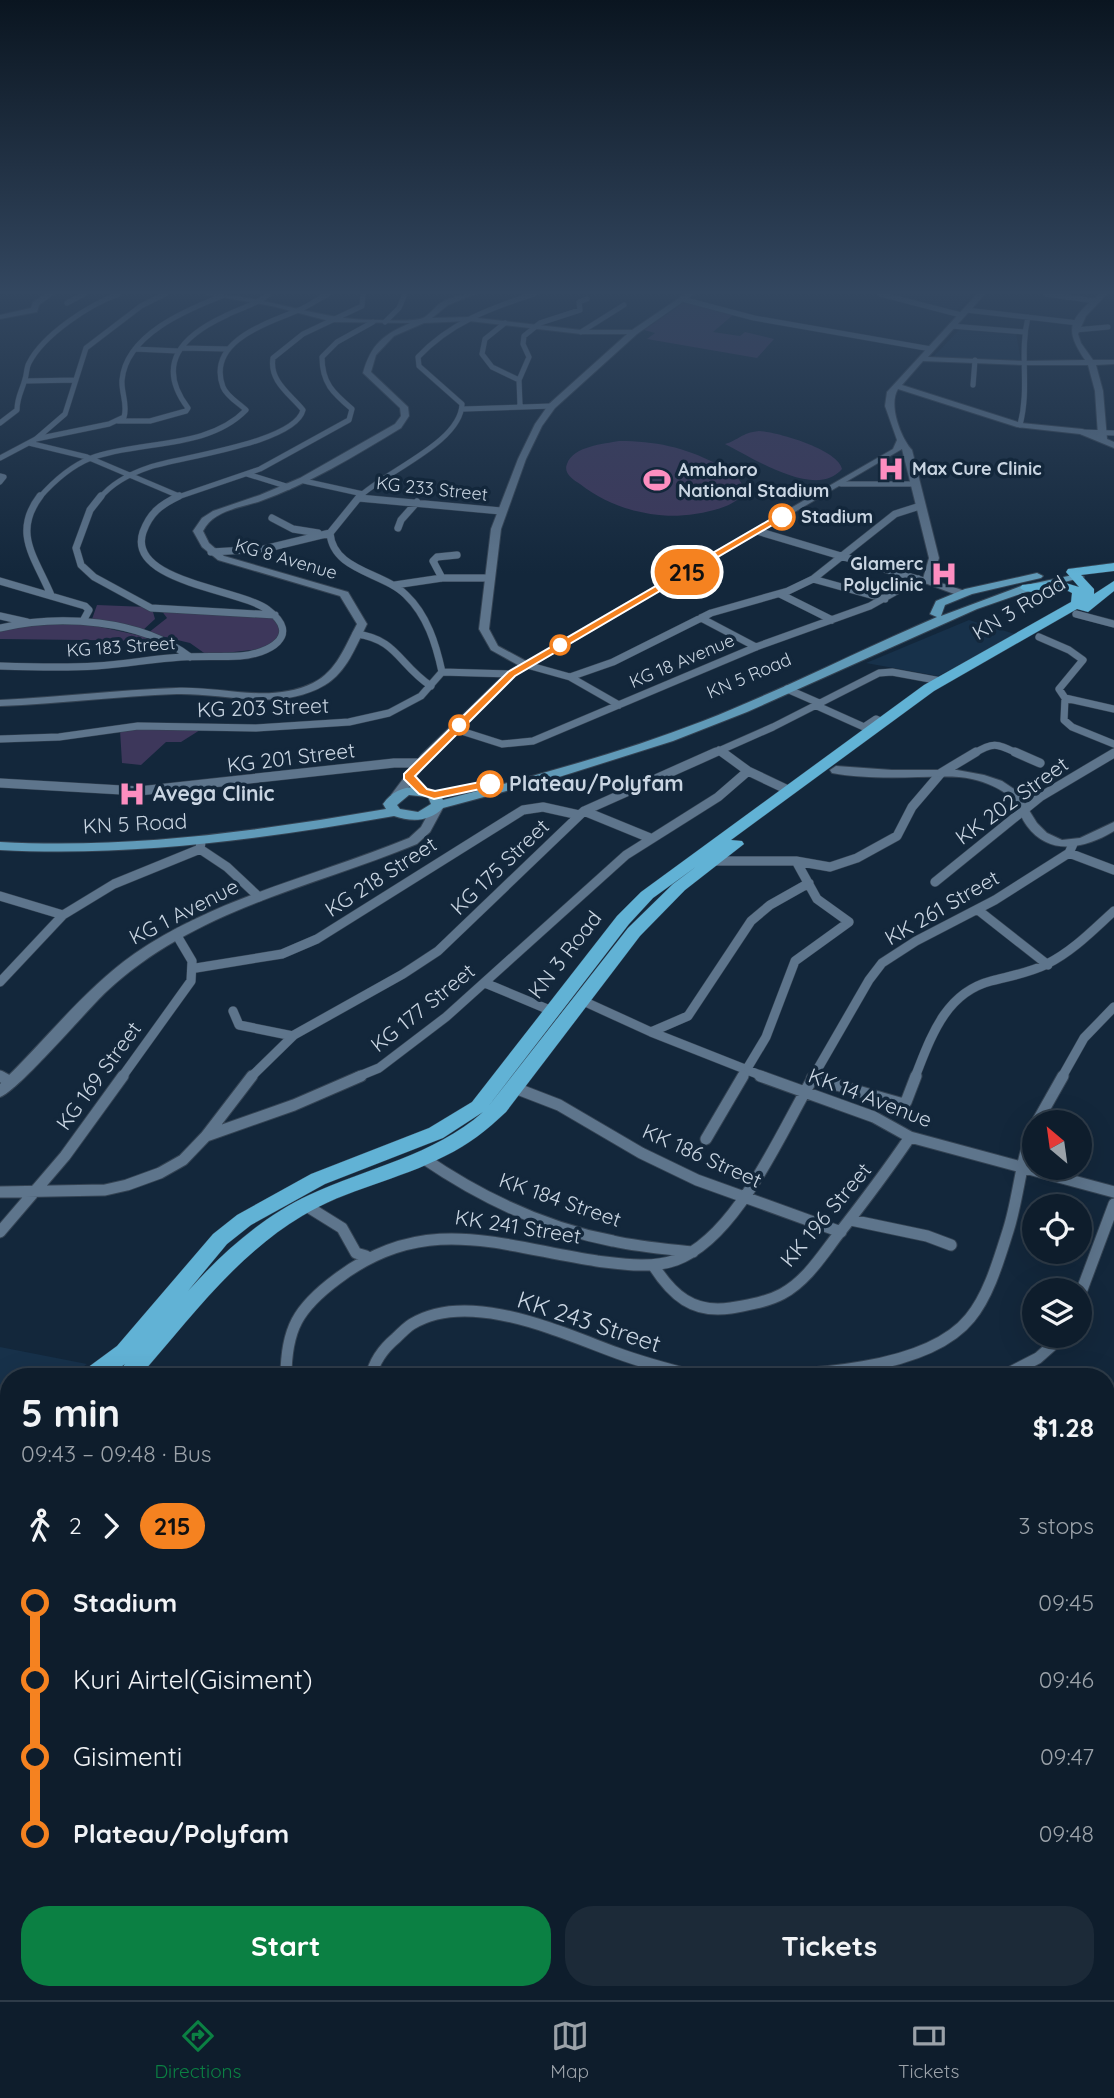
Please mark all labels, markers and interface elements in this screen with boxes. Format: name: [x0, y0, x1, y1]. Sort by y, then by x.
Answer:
hospital icon: Max Cure Clinic: [876, 454, 906, 484]
place label: Max Cure Clinic: [912, 457, 1042, 480]
place label: Amahoro National Stadium: [678, 458, 829, 502]
sports icon: Amahoro National Stadium: [642, 465, 672, 495]
street label: KG 233 Street: [375, 471, 489, 506]
marker: Stadium: [769, 504, 795, 530]
place label: Stadium: [801, 505, 873, 528]
street label: KG 8 Avenue: [232, 533, 340, 584]
line badge: 215: [647, 549, 727, 595]
place label: Glamerc Polyclinic: [843, 552, 923, 596]
text: 215: [669, 557, 705, 587]
hospital icon: Glamerc Polyclinic: [929, 559, 959, 589]
street label: KN 3 Road: [967, 569, 1070, 645]
street label: KG 18 Avenue: [626, 628, 738, 693]
street label: KG 183 Street: [66, 631, 176, 662]
unlabelled marker: [550, 635, 570, 655]
street label: KN 5 Road: [703, 647, 795, 704]
street label: KG 203 Street: [196, 692, 329, 722]
unlabelled marker: [449, 715, 469, 735]
street label: KG 201 Street: [225, 736, 356, 778]
street label: KK 202 Street: [950, 751, 1073, 850]
place label: Plateau/Polyfam: [509, 770, 684, 796]
marker: Plateau/Polyfam: [477, 771, 503, 797]
hospital icon: Avega Clinic: [117, 779, 147, 809]
place label: Avega Clinic: [153, 780, 274, 806]
street label: KN 5 Road: [82, 807, 188, 839]
street label: KG 175 Street: [445, 813, 554, 920]
street label: KG 218 Street: [320, 830, 441, 922]
street label: KK 261 Street: [880, 864, 1003, 950]
street label: KG 1 Avenue: [125, 872, 243, 950]
street label: KN 3 Road: [522, 905, 606, 1003]
street label: KG 177 Street: [365, 957, 480, 1057]
street label: KG 169 Street: [50, 1016, 146, 1135]
street label: KK 14 Avenue: [805, 1062, 936, 1133]
north arrow: [1022, 1110, 1092, 1180]
map controls: [1022, 1110, 1092, 1348]
street label: KK 186 Street: [639, 1117, 766, 1193]
street label: KK 196 Street: [774, 1157, 876, 1272]
street label: KK 184 Street: [496, 1166, 625, 1232]
button: locate: [1022, 1194, 1092, 1264]
street label: KK 241 Street: [453, 1203, 583, 1249]
button: layers: [1022, 1278, 1092, 1348]
street label: KK 243 Street: [514, 1284, 665, 1358]
text: 5 min: [21, 1389, 120, 1437]
text: $1.28: [1033, 1411, 1094, 1444]
text: 09:43 – 09:48 · Bus: [21, 1439, 212, 1468]
icon: walk: [21, 1507, 59, 1545]
icon: forward: [92, 1507, 130, 1545]
text: 2: [69, 1511, 82, 1540]
text: 215: [154, 1511, 191, 1541]
text: 3 stops: [1019, 1511, 1094, 1540]
text: Stadium: [73, 1586, 177, 1619]
text: 09:45: [1038, 1588, 1094, 1617]
text: Kuri Airtel(Gisiment): [73, 1663, 313, 1696]
text: 09:46: [1039, 1665, 1094, 1694]
text: Gisimenti: [73, 1740, 182, 1773]
text: 09:47: [1040, 1742, 1094, 1771]
text: Plateau/Polyfam: [73, 1817, 289, 1850]
text: 09:48: [1039, 1819, 1094, 1848]
button: Start: [21, 1906, 551, 1986]
button: Tickets: [565, 1906, 1094, 1986]
tab: Directions: [154, 2017, 242, 2083]
tab: Map: [550, 2017, 589, 2083]
tab: Tickets: [898, 2017, 960, 2083]

